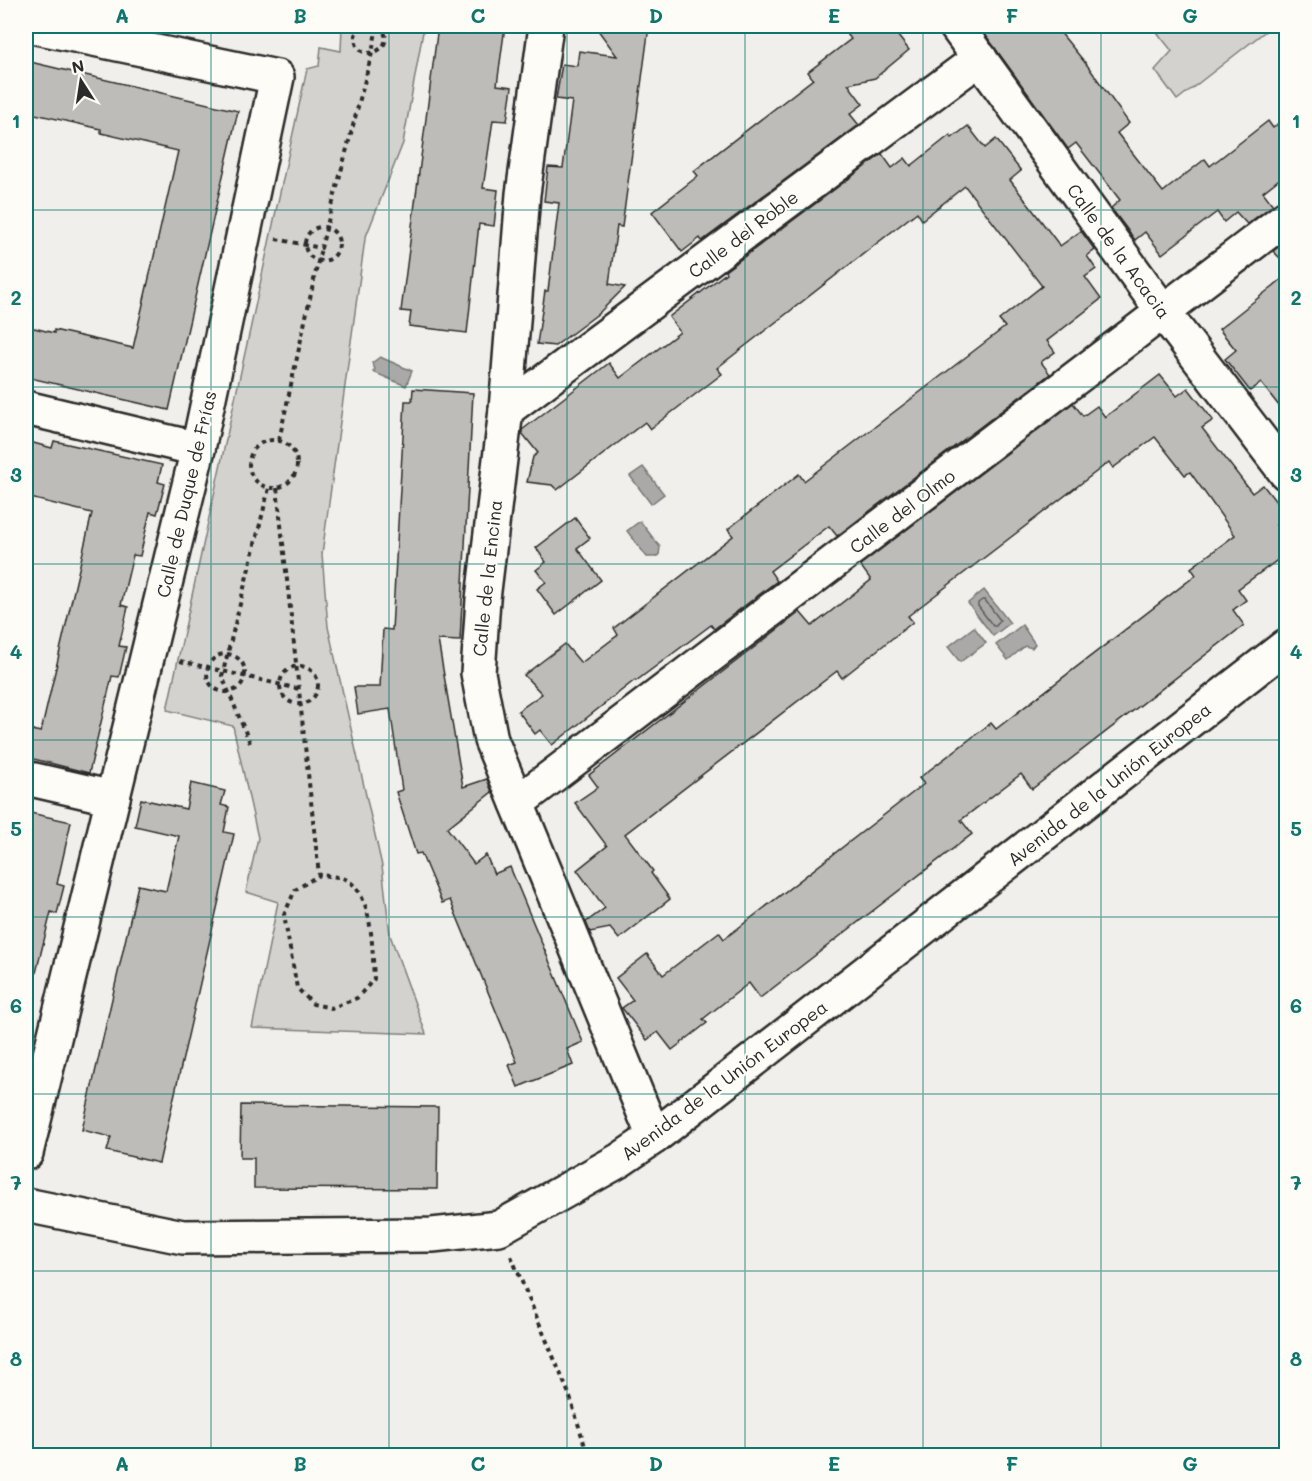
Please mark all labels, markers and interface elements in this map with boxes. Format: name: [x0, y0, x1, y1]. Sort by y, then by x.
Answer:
text: A: [115, 2, 129, 28]
text: B: [293, 2, 307, 28]
text: C: [471, 2, 486, 28]
text: D: [649, 2, 663, 28]
text: E: [828, 2, 840, 28]
text: F: [1006, 2, 1019, 28]
text: G: [1182, 2, 1198, 28]
north arrow: [51, 51, 111, 111]
text: N: [70, 54, 86, 77]
text: 1: [12, 107, 20, 133]
text: 1: [1292, 107, 1300, 133]
street label: Calle de la Acacia: [1062, 179, 1176, 323]
street label: Calle del Roble: [683, 185, 803, 283]
text: 2: [10, 284, 22, 310]
text: 2: [1290, 284, 1302, 310]
street label: Calle de Duque de Frías: [150, 388, 222, 600]
text: 3: [10, 461, 22, 487]
text: 3: [1290, 461, 1302, 487]
street label: Calle del Olmo: [844, 463, 960, 559]
street label: Calle de la Encina: [467, 498, 507, 658]
text: 4: [10, 638, 23, 664]
text: 4: [1290, 638, 1303, 664]
street label: Avenida de la Unión Europea: [1002, 697, 1216, 871]
text: 5: [10, 815, 22, 841]
text: 5: [1290, 815, 1302, 841]
text: 6: [10, 992, 22, 1018]
text: 6: [1290, 992, 1302, 1018]
street label: Avenida de la Unión Europea: [616, 995, 832, 1165]
text: 7: [10, 1169, 22, 1195]
text: 7: [1290, 1169, 1302, 1195]
text: 8: [10, 1345, 22, 1371]
text: 8: [1290, 1345, 1302, 1371]
text: A: [115, 1450, 129, 1476]
text: B: [293, 1450, 307, 1476]
text: C: [471, 1450, 486, 1476]
text: D: [649, 1450, 663, 1476]
text: E: [828, 1450, 840, 1476]
text: F: [1006, 1450, 1019, 1476]
text: G: [1182, 1450, 1198, 1476]

